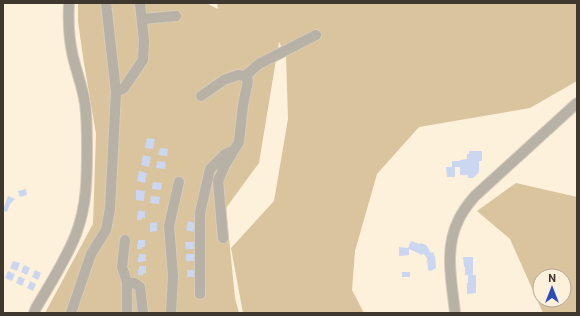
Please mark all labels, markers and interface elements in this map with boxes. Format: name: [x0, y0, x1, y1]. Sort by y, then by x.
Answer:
north arrow: [532, 268, 572, 308]
text: N: [548, 272, 556, 285]

